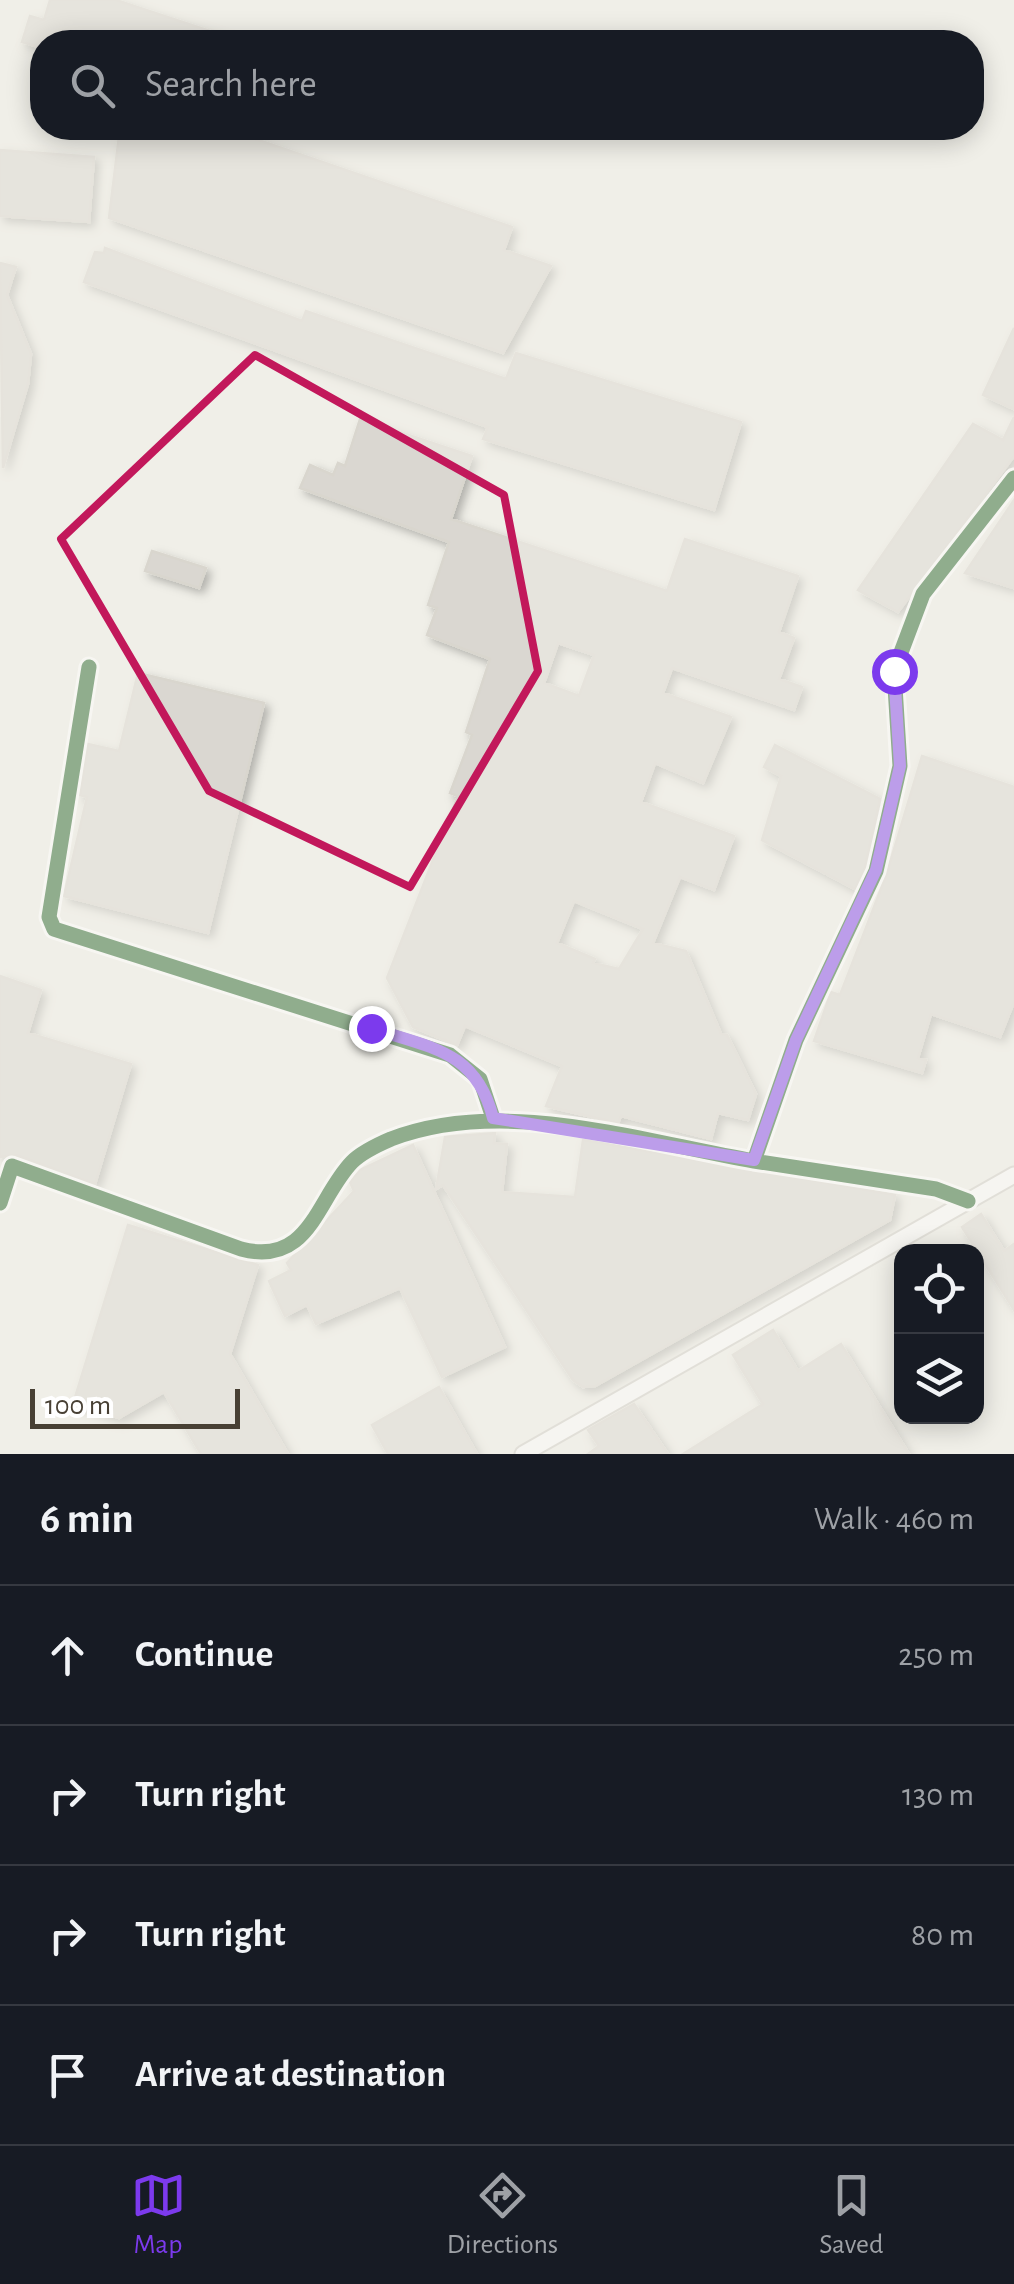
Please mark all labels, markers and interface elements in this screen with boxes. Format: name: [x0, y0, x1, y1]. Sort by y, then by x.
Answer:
search box: [30, 30, 984, 140]
icon: search: [65, 58, 120, 113]
text: Search here: [145, 66, 317, 104]
route start: [872, 649, 918, 695]
route end: [349, 1006, 395, 1052]
map controls: [894, 1244, 984, 1424]
button: locate: [894, 1244, 984, 1334]
button: layers: [894, 1334, 984, 1424]
scale bar: [30, 1384, 240, 1428]
text: 100 m: [45, 1392, 111, 1420]
text: 6 min: [40, 1498, 134, 1540]
text: Walk · 460 m: [814, 1503, 974, 1535]
icon: ahead: [40, 1628, 95, 1683]
text: Continue: [135, 1636, 273, 1674]
text: 250 m: [898, 1639, 974, 1671]
icon: right: [40, 1768, 95, 1823]
text: Turn right: [135, 1776, 285, 1814]
text: 130 m: [902, 1779, 974, 1811]
icon: right: [40, 1908, 95, 1963]
text: Turn right: [135, 1916, 285, 1954]
text: 80 m: [911, 1919, 974, 1951]
icon: arrive: [40, 2048, 95, 2103]
text: Arrive at destination: [135, 2056, 446, 2094]
tab: Map: [131, 2168, 186, 2262]
tab: Directions: [447, 2168, 558, 2262]
tab: Saved: [819, 2168, 883, 2262]

